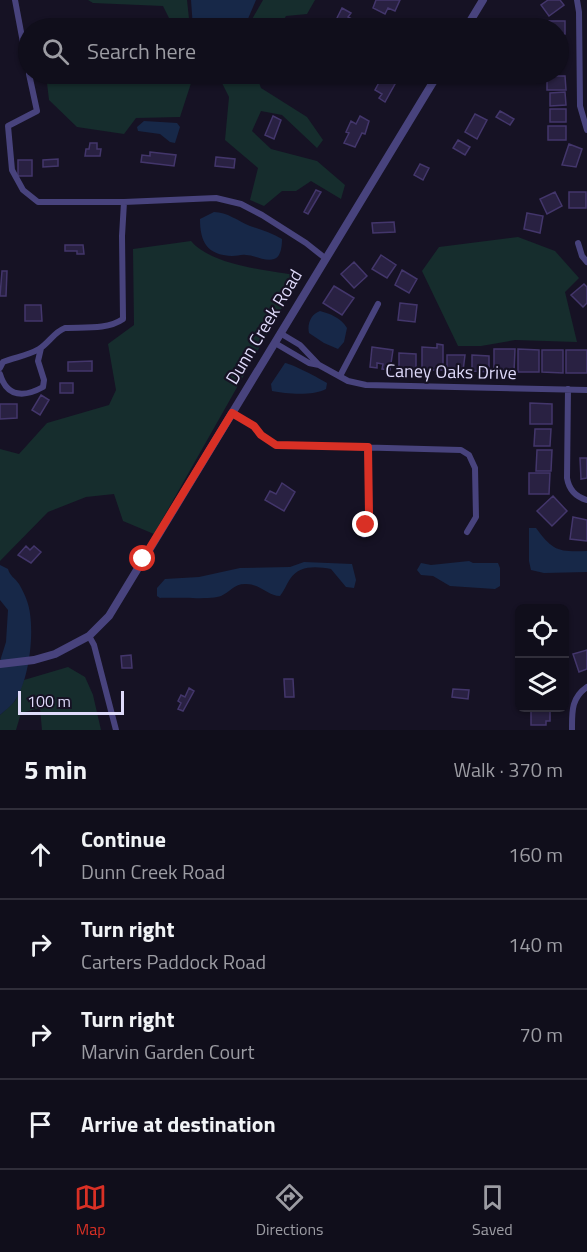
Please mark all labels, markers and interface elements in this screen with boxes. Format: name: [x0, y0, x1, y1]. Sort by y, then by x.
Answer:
search box: [18, 18, 569, 84]
text: Search here: [87, 34, 196, 68]
icon: search: [39, 35, 72, 68]
street label: Dunn Creek Road: [219, 264, 309, 389]
street label: Caney Oaks Drive: [385, 357, 517, 386]
route end: [352, 511, 378, 537]
route start: [129, 545, 155, 571]
map controls: [515, 604, 569, 712]
button: locate: [515, 604, 569, 658]
button: layers: [515, 658, 569, 712]
scale bar: [18, 688, 124, 716]
text: 100 m: [27, 689, 71, 713]
text: 5 min: [24, 750, 87, 789]
text: Walk · 370 m: [454, 754, 563, 785]
text: Continue: [81, 822, 166, 856]
icon: ahead: [24, 838, 57, 871]
text: 160 m: [508, 839, 563, 870]
text: Dunn Creek Road: [81, 856, 225, 887]
text: Turn right: [81, 912, 175, 946]
icon: right: [24, 928, 57, 961]
text: 140 m: [508, 929, 563, 960]
text: Carters Paddock Road: [81, 946, 266, 977]
text: Turn right: [81, 1002, 175, 1036]
icon: right: [24, 1018, 57, 1051]
text: 70 m: [519, 1019, 563, 1050]
text: Marvin Garden Court: [81, 1036, 255, 1067]
text: Arrive at destination: [81, 1107, 276, 1141]
icon: arrive: [24, 1108, 57, 1141]
tab: Map: [74, 1181, 107, 1241]
tab: Directions: [256, 1181, 324, 1241]
tab: Saved: [472, 1181, 513, 1241]

